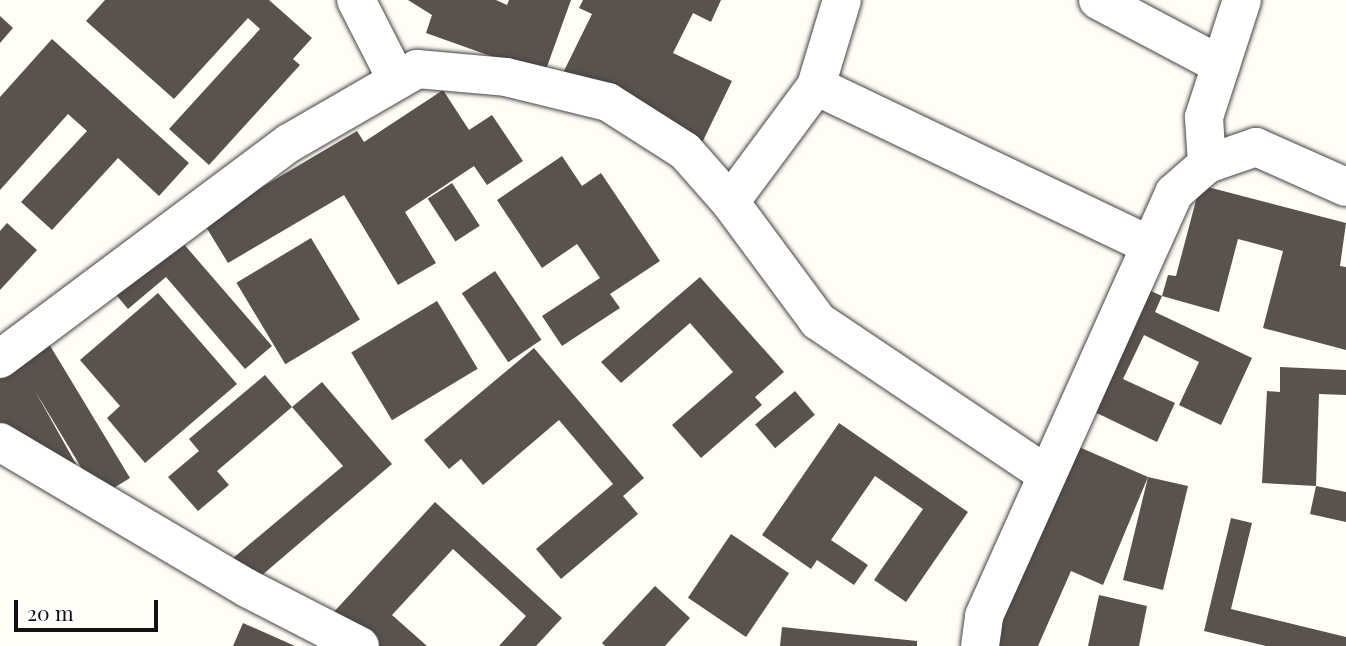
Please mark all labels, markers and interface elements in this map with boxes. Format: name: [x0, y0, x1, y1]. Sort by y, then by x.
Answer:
scale bar: [18, 586, 161, 630]
text: 20 m: [27, 598, 74, 626]

